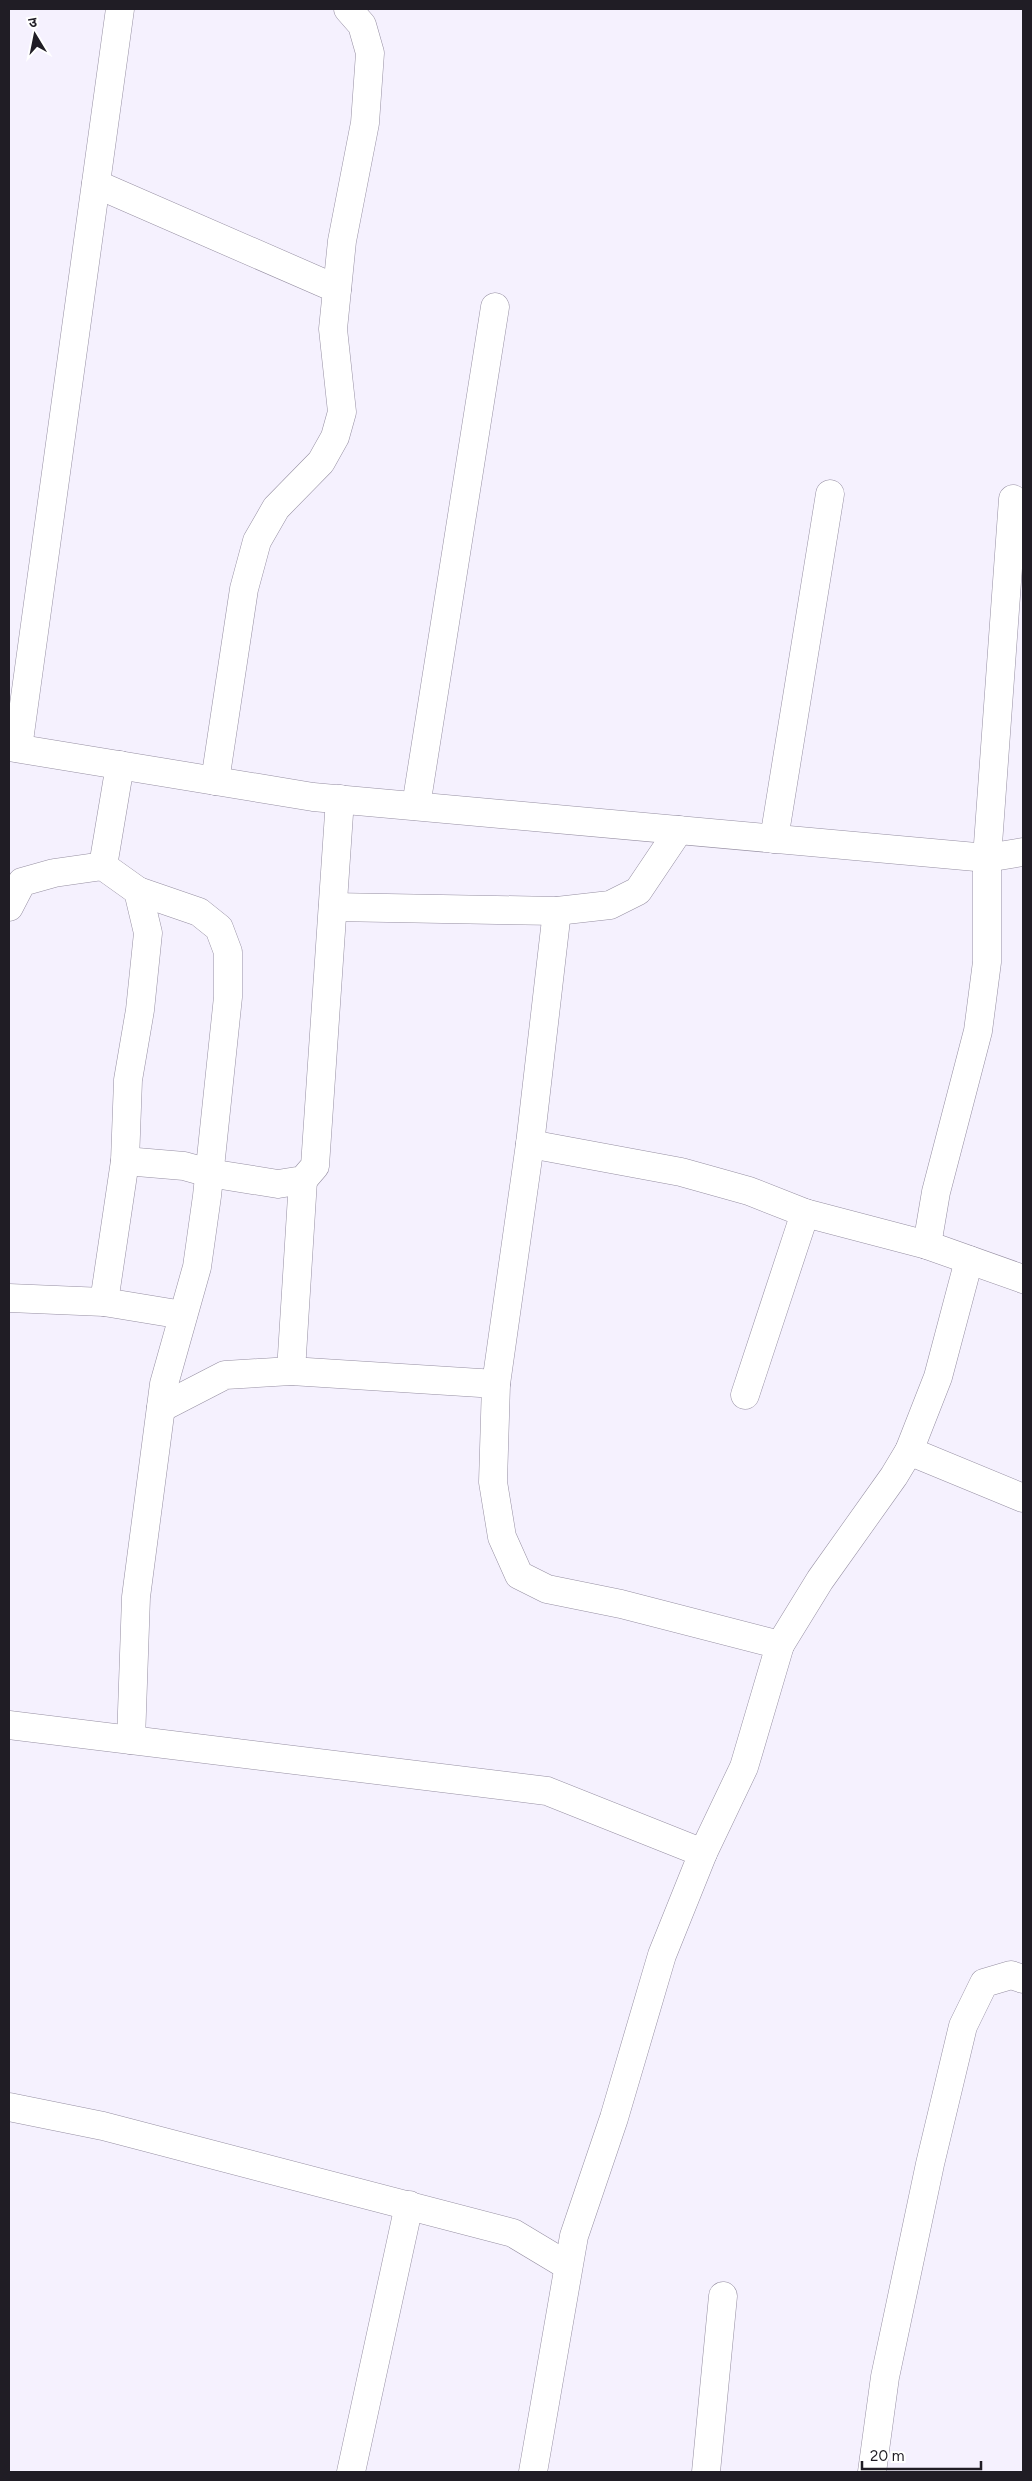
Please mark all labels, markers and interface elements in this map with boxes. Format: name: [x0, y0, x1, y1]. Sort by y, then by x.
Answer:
north arrow: [10, 10, 60, 60]
text: उ: [27, 13, 39, 32]
scale bar: [862, 2438, 981, 2470]
text: 20 m: [870, 2447, 904, 2465]

